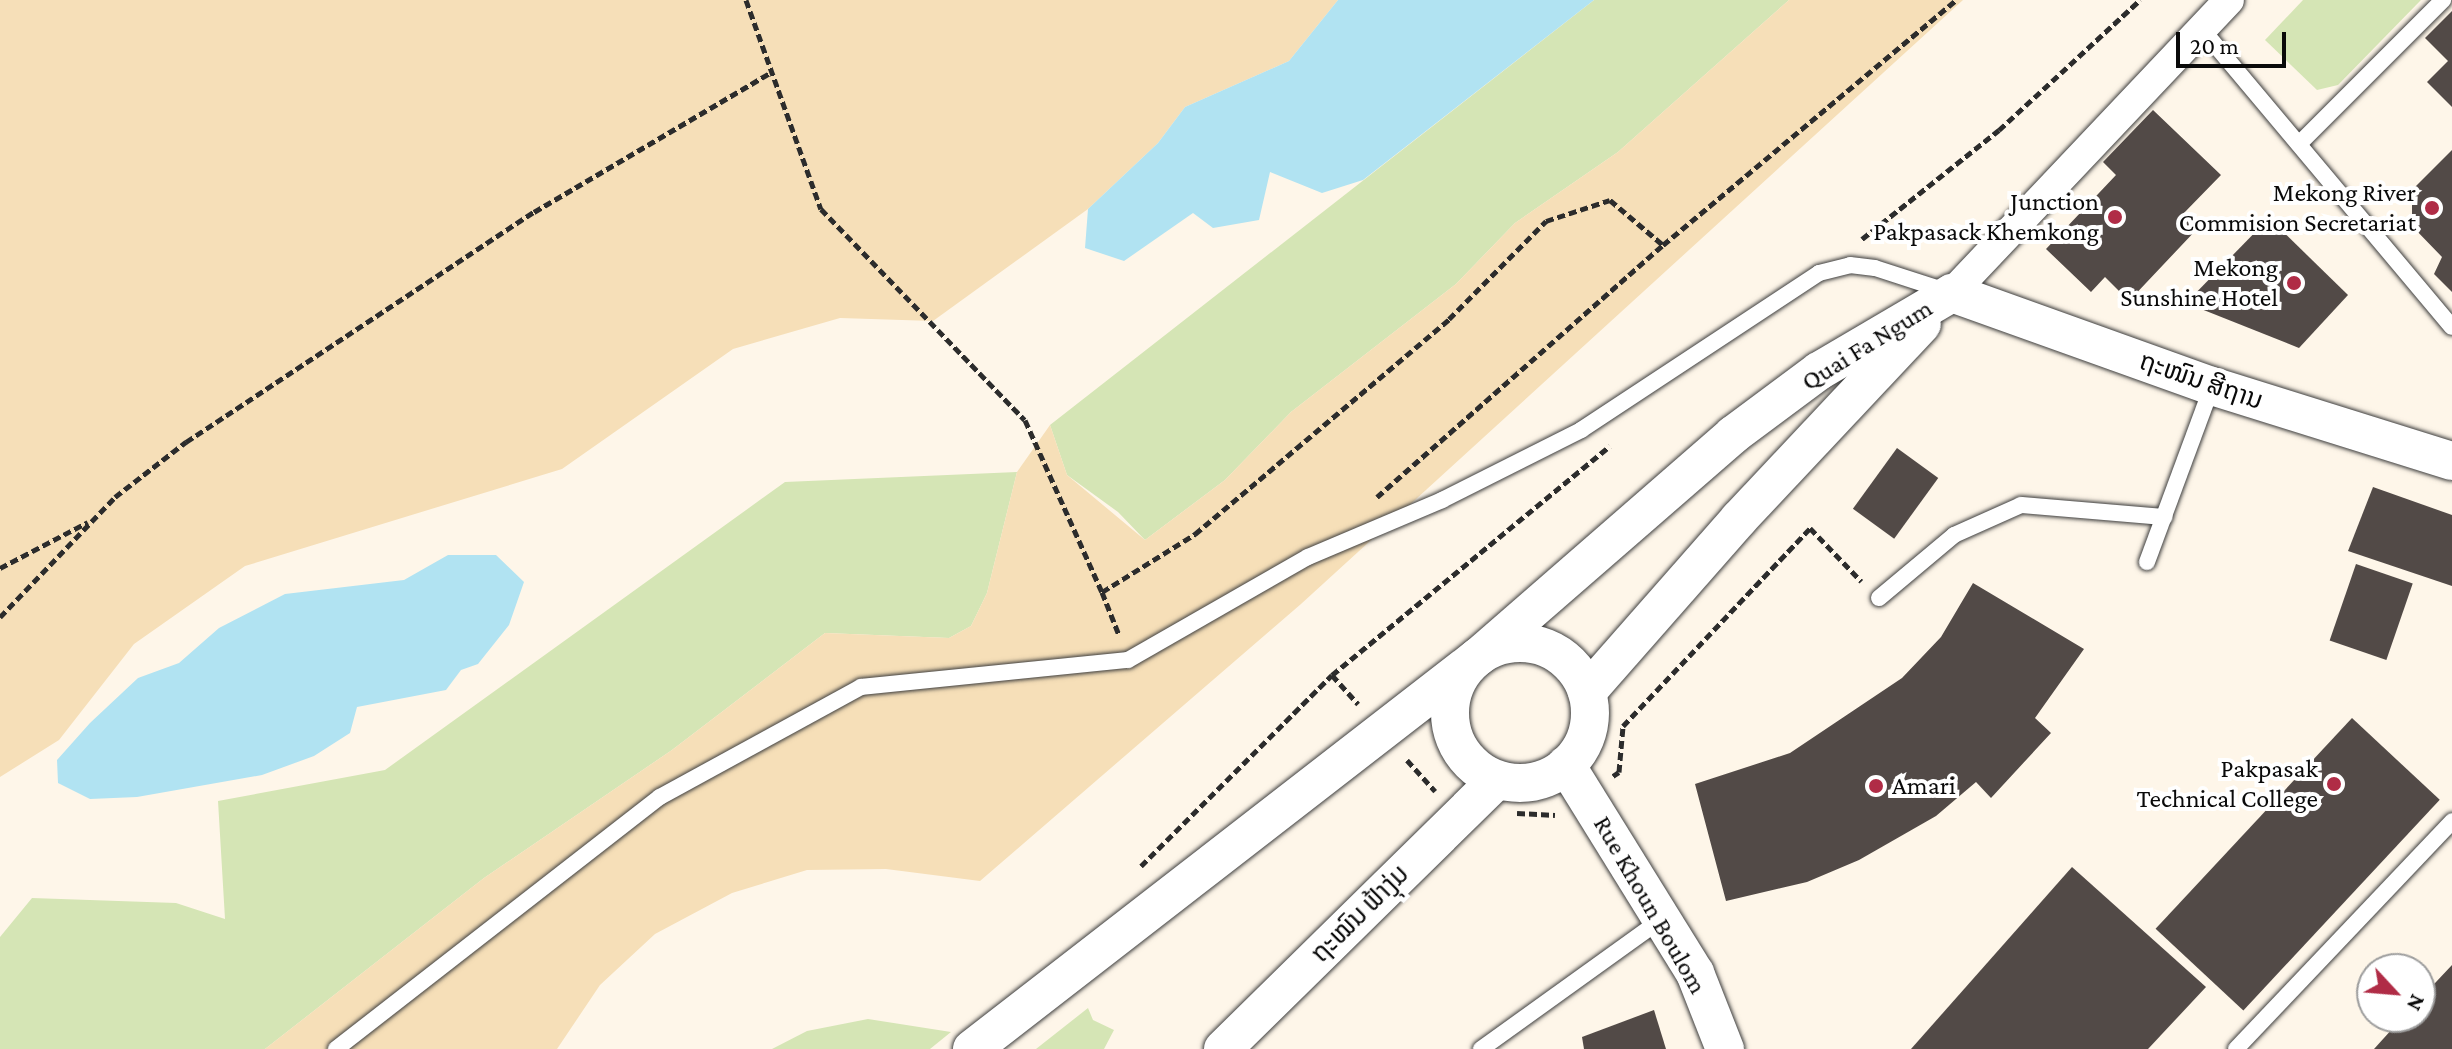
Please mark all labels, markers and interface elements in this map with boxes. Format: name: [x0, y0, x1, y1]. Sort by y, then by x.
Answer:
scale bar: [2180, 16, 2290, 66]
text: 20 m: [2190, 32, 2239, 59]
place label: Mekong River Commision Secretariat: [2179, 177, 2416, 238]
place label: Junction Pakpasack Khemkong: [1873, 186, 2099, 248]
marker: Mekong River Commision Secretariat: [2423, 199, 2441, 217]
marker: Junction Pakpasack Khemkong: [2106, 208, 2124, 226]
place label: Mekong Sunshine Hotel: [2120, 252, 2278, 314]
marker: Mekong Sunshine Hotel: [2285, 274, 2303, 292]
street label: Quai Fa Ngum: [1796, 293, 1938, 397]
street label: ຖະໜົນ ສີຖານ: [2135, 345, 2267, 417]
place label: Pakpasak Technical College: [2136, 753, 2318, 814]
place label: Amari: [1892, 770, 1956, 802]
marker: Pakpasak Technical College: [2325, 775, 2343, 793]
marker: Amari: [1867, 777, 1885, 795]
street label: Rue Khoun Boulom: [1586, 811, 1714, 999]
street label: ຖະໝົນ ຟ້າງຸ່ມ: [1305, 859, 1415, 969]
north arrow: [2356, 953, 2436, 1033]
text: N: [2402, 991, 2431, 1015]

